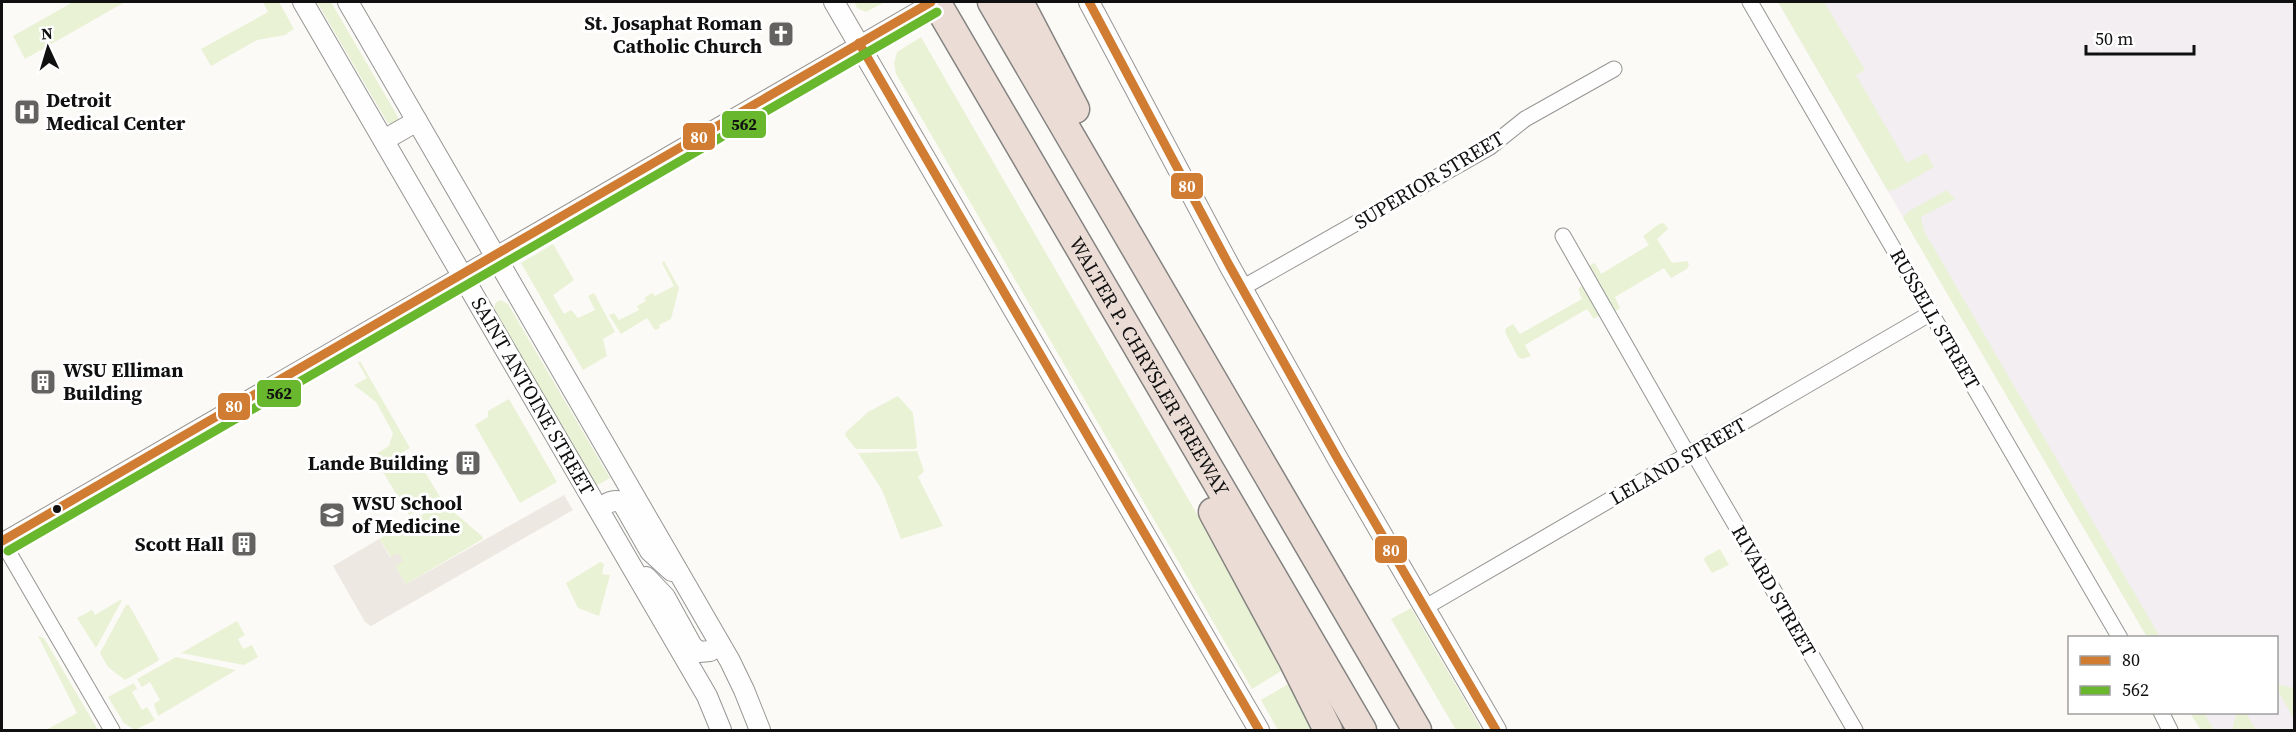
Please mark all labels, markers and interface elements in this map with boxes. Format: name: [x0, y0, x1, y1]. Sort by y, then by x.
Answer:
place label: St. Josaphat Roman Catholic Church: [584, 9, 762, 60]
north arrow: [18, 18, 78, 78]
scale bar: [2086, 18, 2194, 56]
church icon: St. Josaphat Roman Catholic Church: [766, 19, 796, 49]
text: N: [40, 22, 54, 44]
text: 50 m: [2095, 26, 2133, 51]
place label: Detroit Medical Center: [46, 86, 186, 137]
hospital icon: Detroit Medical Center: [12, 97, 42, 127]
line badge: 562: [721, 110, 767, 139]
text: 562: [731, 113, 757, 135]
line badge: 80: [682, 122, 716, 151]
street label: SUPERIOR STREET: [1349, 124, 1509, 236]
text: 80: [690, 126, 708, 148]
line badge: 80: [1170, 172, 1204, 200]
text: 80: [1178, 175, 1196, 197]
street label: WALTER P. CHRYSLER FREEWAY: [1062, 231, 1236, 501]
street label: RUSSELL STREET: [1883, 244, 1987, 394]
street label: SAINT ANTOINE STREET: [465, 292, 601, 500]
place label: WSU Elliman Building: [63, 356, 184, 407]
building icon: WSU Elliman Building: [28, 367, 58, 397]
line badge: 562: [256, 379, 302, 408]
text: 562: [266, 382, 292, 404]
line badge: 80: [217, 392, 251, 421]
text: 80: [225, 395, 243, 417]
street label: LELAND STREET: [1605, 411, 1751, 511]
building icon: Lande Building: [453, 448, 483, 478]
place label: Lande Building: [308, 449, 448, 477]
place label: WSU School of Medicine: [352, 489, 463, 540]
school or university icon: WSU School of Medicine: [317, 500, 347, 530]
unlabelled marker: [51, 503, 63, 515]
street label: RIVARD STREET: [1725, 520, 1823, 662]
building icon: Scott Hall: [229, 529, 259, 559]
place label: Scott Hall: [135, 530, 224, 558]
line badge: 80: [1374, 535, 1408, 564]
text: 80: [1382, 539, 1400, 561]
legend: [2068, 636, 2278, 714]
text: 80: [2122, 647, 2140, 672]
text: 562: [2122, 677, 2149, 702]

